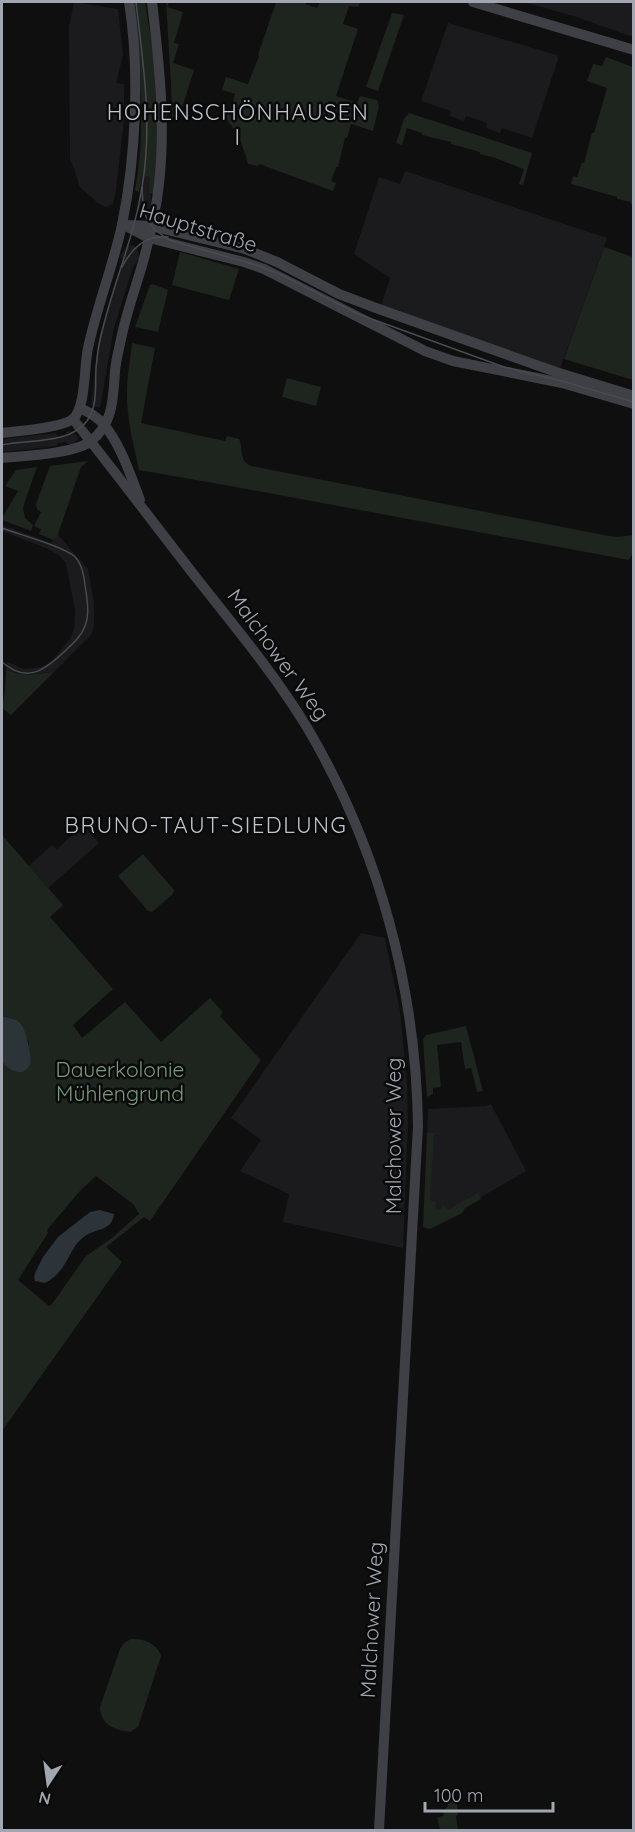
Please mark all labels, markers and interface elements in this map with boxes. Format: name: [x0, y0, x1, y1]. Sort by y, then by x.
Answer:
district label: HOHENSCHÖNHAUSEN I: [107, 98, 369, 151]
street label: Hauptstraße: [136, 197, 260, 257]
street label: Malchower Weg: [222, 583, 335, 725]
district label: BRUNO-TAUT-SIEDLUNG: [65, 811, 347, 839]
park label: Dauerkolonie Mühlengrund: [56, 1056, 184, 1106]
street label: Malchower Weg: [380, 1058, 406, 1214]
street label: Malchower Weg: [354, 1541, 388, 1699]
north arrow: [18, 1754, 78, 1814]
scale bar: [425, 1775, 552, 1813]
text: 100 m: [434, 1784, 483, 1807]
text: N: [37, 1788, 53, 1810]

